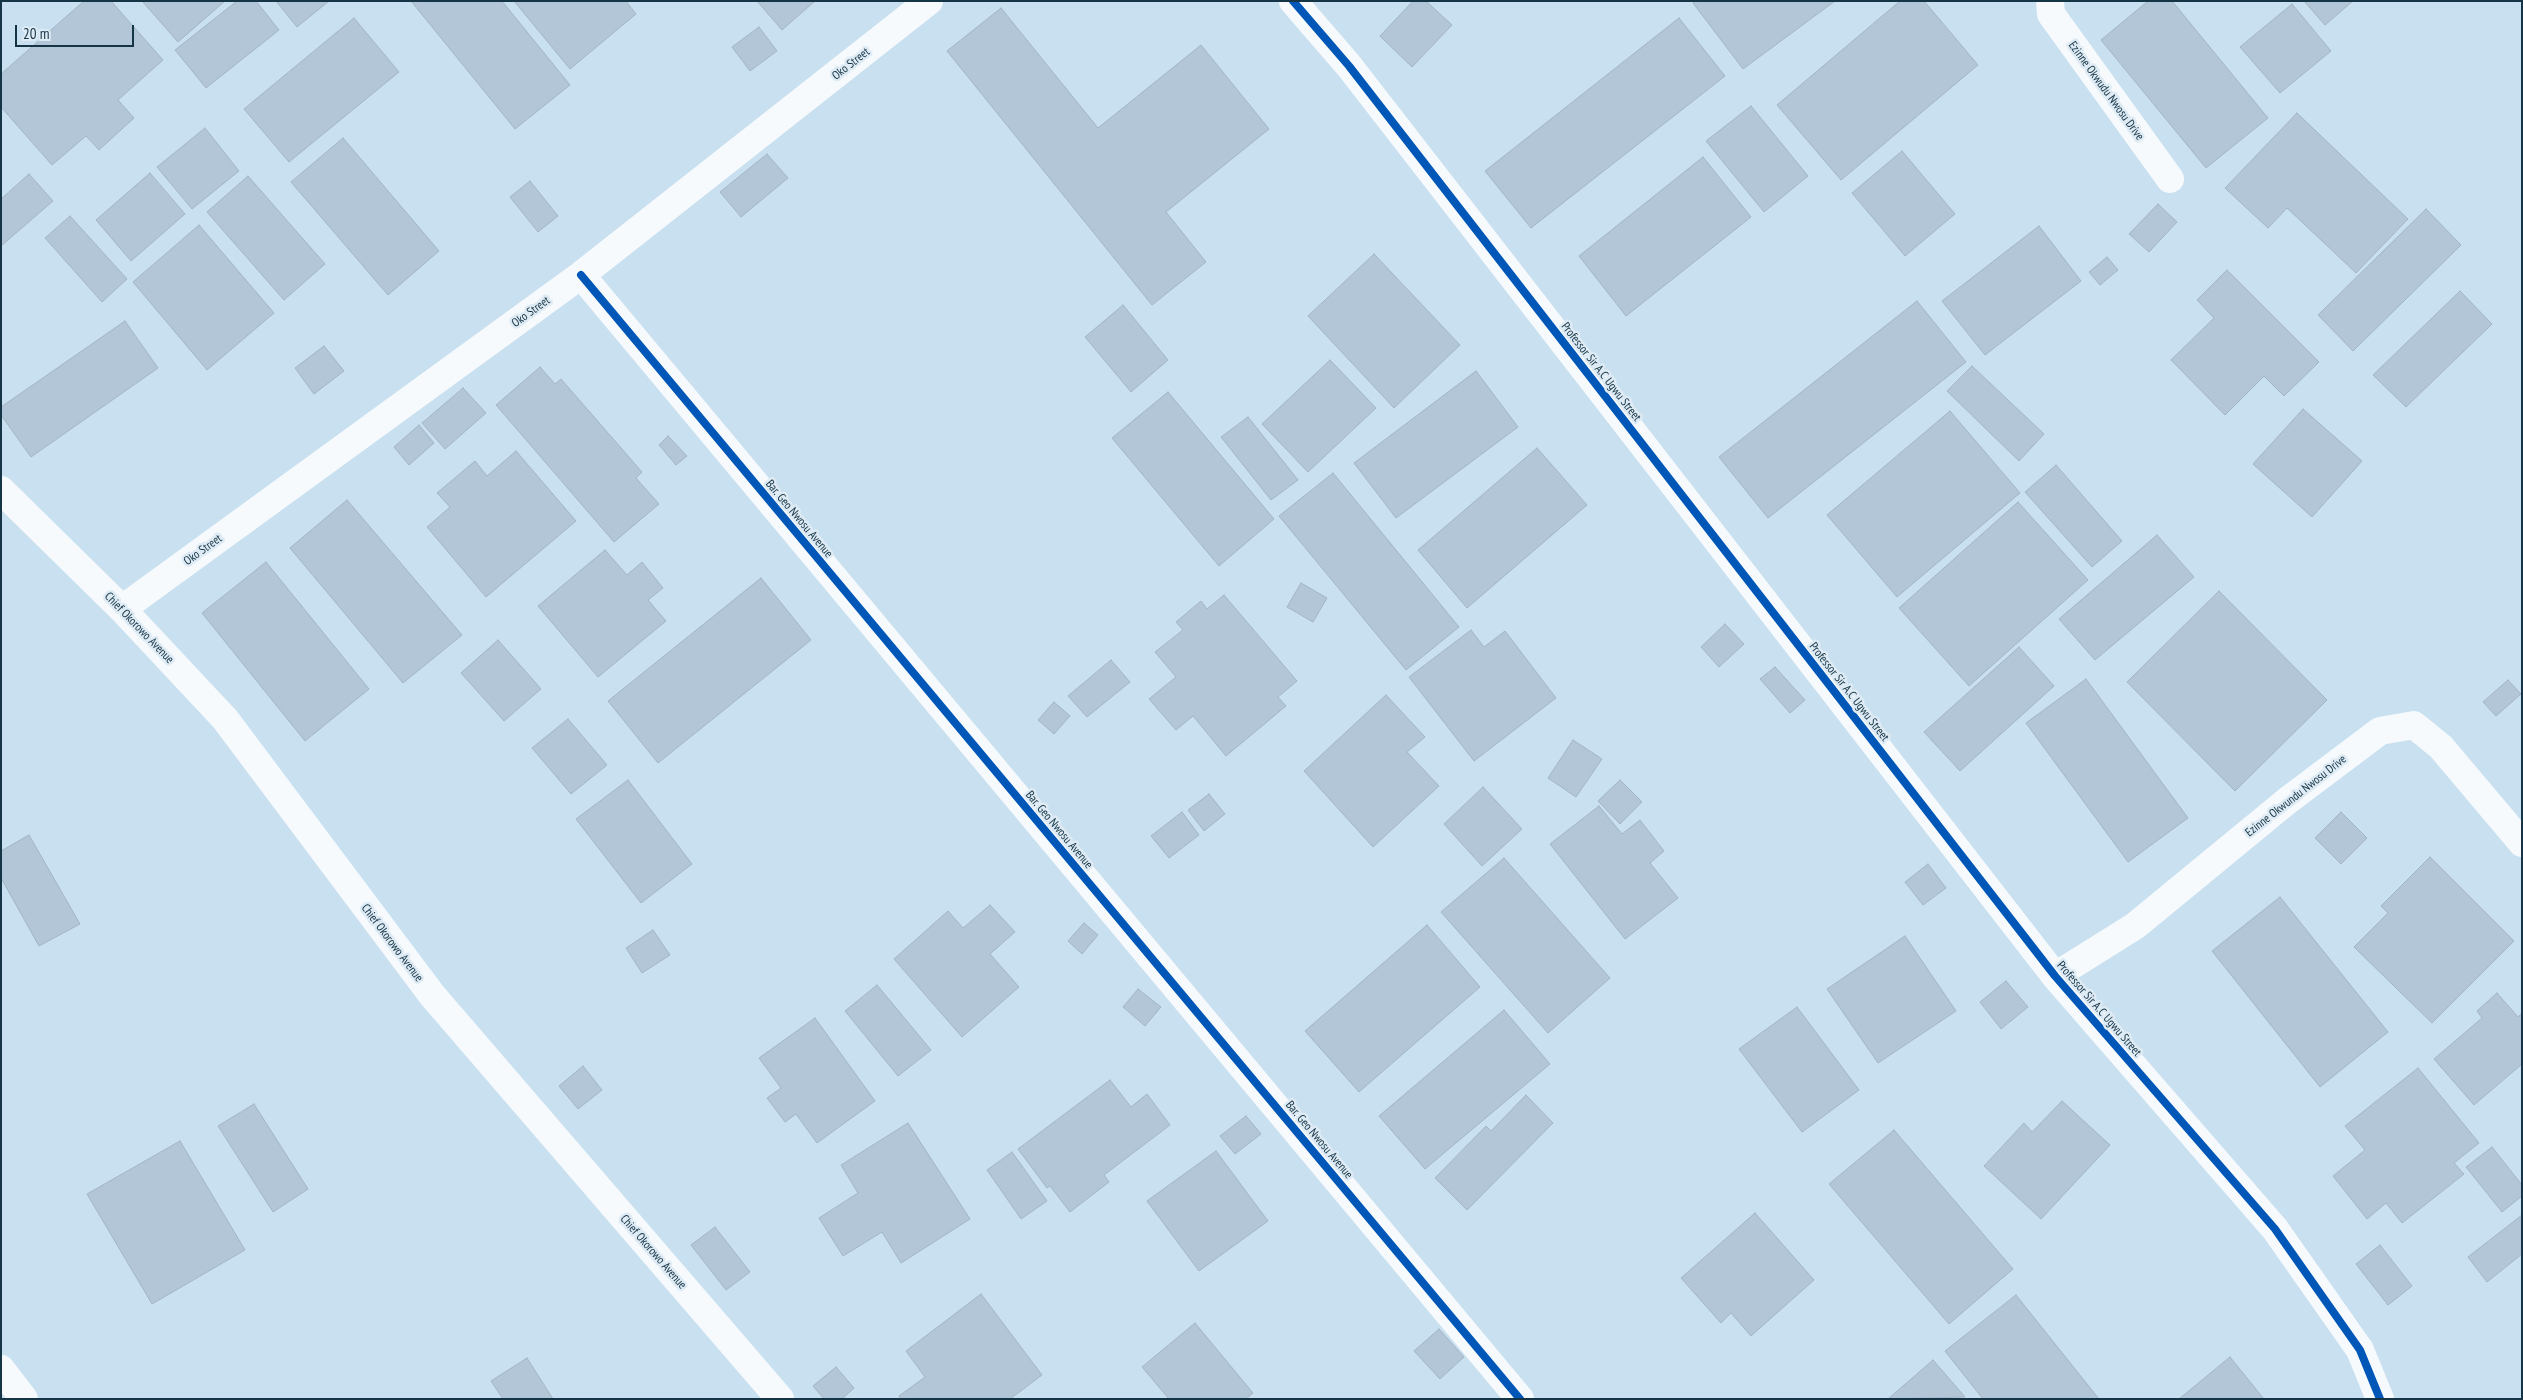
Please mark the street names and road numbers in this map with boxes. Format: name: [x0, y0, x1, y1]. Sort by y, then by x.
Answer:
street label: Ezinne Okwudu Nwosu Drive: [2065, 39, 2147, 143]
street label: Oko Street: [829, 45, 873, 83]
street label: Oko Street: [509, 293, 553, 331]
street label: Professor Sir A.C Ugwu Street: [1558, 320, 1644, 424]
street label: Bar. Geo Nwosu Avenue: [762, 477, 836, 561]
street label: Oko Street: [181, 531, 225, 569]
street label: Chief Okorowo Avenue: [101, 589, 177, 667]
street label: Professor Sir A.C Ugwu Street: [1806, 640, 1892, 744]
street label: Ezinne Okwundu Nwosu Drive: [2243, 752, 2349, 840]
street label: Bar. Geo Nwosu Avenue: [1022, 788, 1096, 872]
street label: Chief Okorowo Avenue: [358, 901, 426, 985]
street label: Professor Sir A.C Ugwu Street: [2054, 959, 2144, 1059]
street label: Bar. Geo Nwosu Avenue: [1282, 1098, 1356, 1182]
street label: Chief Okorowo Avenue: [617, 1212, 689, 1292]

